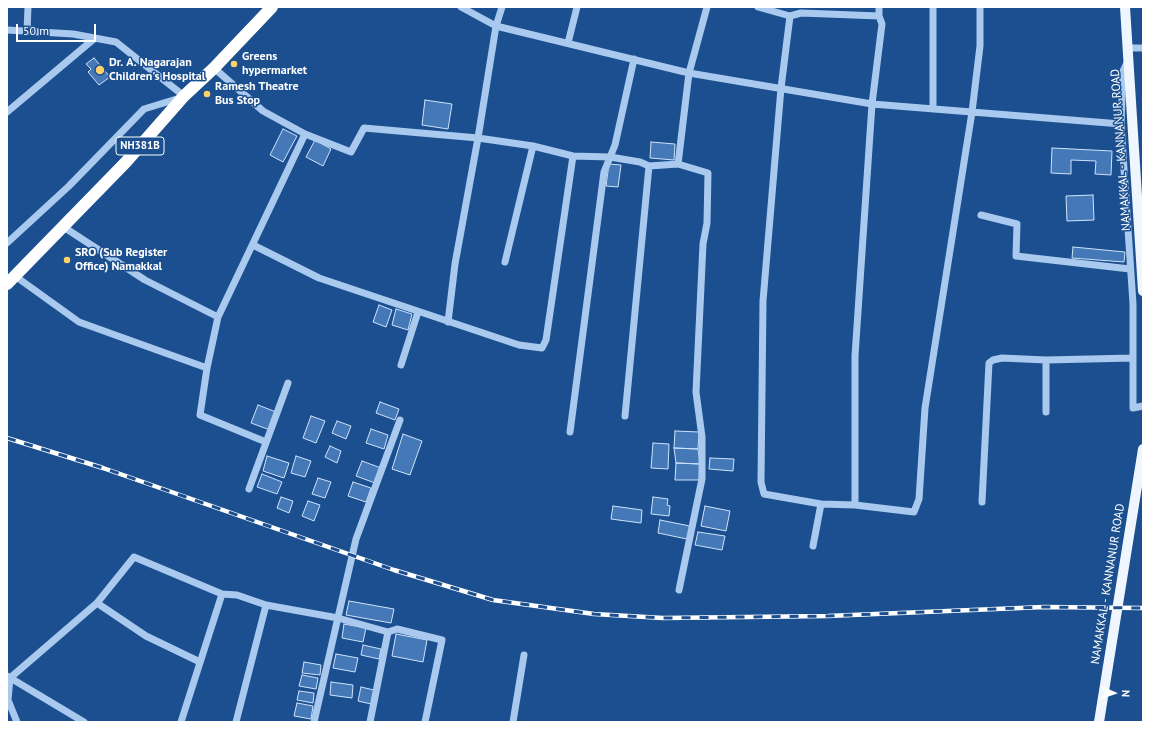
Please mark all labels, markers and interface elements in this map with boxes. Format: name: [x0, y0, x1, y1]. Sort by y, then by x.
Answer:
scale bar: [18, 16, 98, 42]
text: 50 m: [23, 23, 49, 38]
place label: Greens hypermarket: [242, 50, 307, 78]
place label: Dr. A. Nagarajan Children's Hospital: [109, 56, 205, 84]
marker: Greens hypermarket: [229, 59, 239, 69]
marker: Dr. A. Nagarajan Children's Hospital: [94, 64, 106, 76]
street label: NAMAKKAL - KANNANUR ROAD: [1108, 68, 1134, 232]
place label: Ramesh Theatre Bus Stop: [215, 80, 298, 108]
marker: Ramesh Theatre Bus Stop: [202, 89, 212, 99]
road number: NH381B: [116, 137, 164, 155]
place label: SRO (Sub Register Office) Namakkal: [75, 246, 167, 274]
marker: SRO (Sub Register Office) Namakkal: [62, 255, 72, 265]
street label: NAMAKKAL - KANNANUR ROAD: [1088, 503, 1128, 665]
north arrow: [1094, 673, 1134, 713]
text: N: [1119, 690, 1133, 697]

